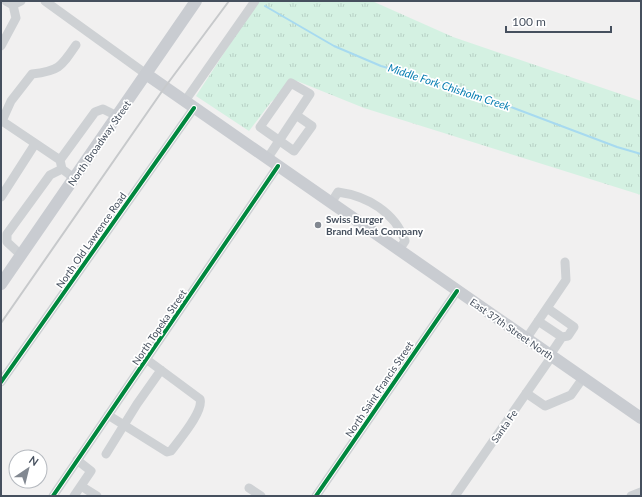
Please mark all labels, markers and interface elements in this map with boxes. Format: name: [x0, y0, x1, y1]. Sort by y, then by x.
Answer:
scale bar: [506, 8, 611, 34]
text: 100 m: [512, 14, 546, 29]
water label: Middle Fork Chisholm Creek: [387, 61, 513, 113]
street label: North Broadway Street: [65, 98, 133, 188]
street label: North Old Lawrence Road: [53, 190, 129, 290]
place label: Swiss Burger Brand Meat Company: [326, 213, 424, 237]
marker: Swiss Burger Brand Meat Company: [313, 220, 323, 230]
street label: North Topeka Street: [129, 287, 189, 367]
street label: East 37th Street North: [468, 296, 556, 362]
street label: North Saint Francis Street: [343, 339, 416, 439]
street label: Santa Fe: [488, 407, 520, 445]
north arrow: [8, 449, 48, 489]
text: N: [27, 453, 41, 468]

